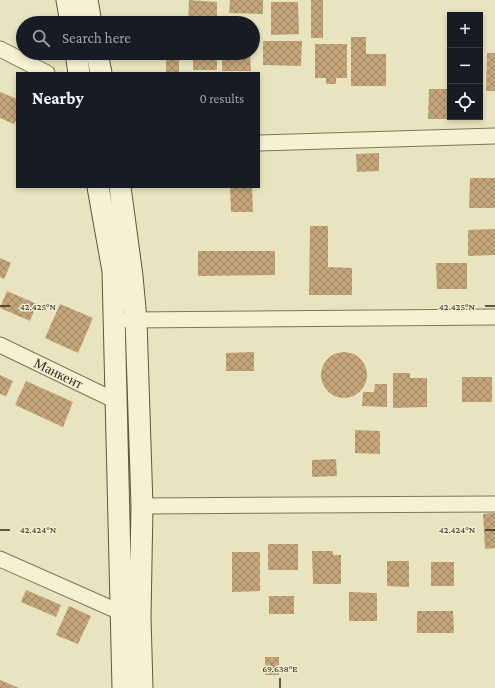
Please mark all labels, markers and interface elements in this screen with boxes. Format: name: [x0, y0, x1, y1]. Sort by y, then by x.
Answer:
map controls: [447, 12, 483, 120]
button: +: [447, 12, 483, 48]
search box: [16, 16, 260, 60]
icon: search: [30, 27, 52, 49]
text: Search here: [62, 30, 131, 46]
button: −: [447, 48, 483, 84]
button: locate: [447, 84, 483, 120]
text: Nearby: [32, 89, 84, 108]
text: 0 results: [199, 91, 244, 106]
text: 42.425°N: [20, 301, 57, 312]
text: 42.425°N: [439, 301, 476, 312]
street label: Манкент: [31, 355, 86, 392]
text: 42.424°N: [20, 524, 57, 535]
text: 42.424°N: [439, 524, 476, 535]
text: 69.638°E: [262, 663, 298, 674]

